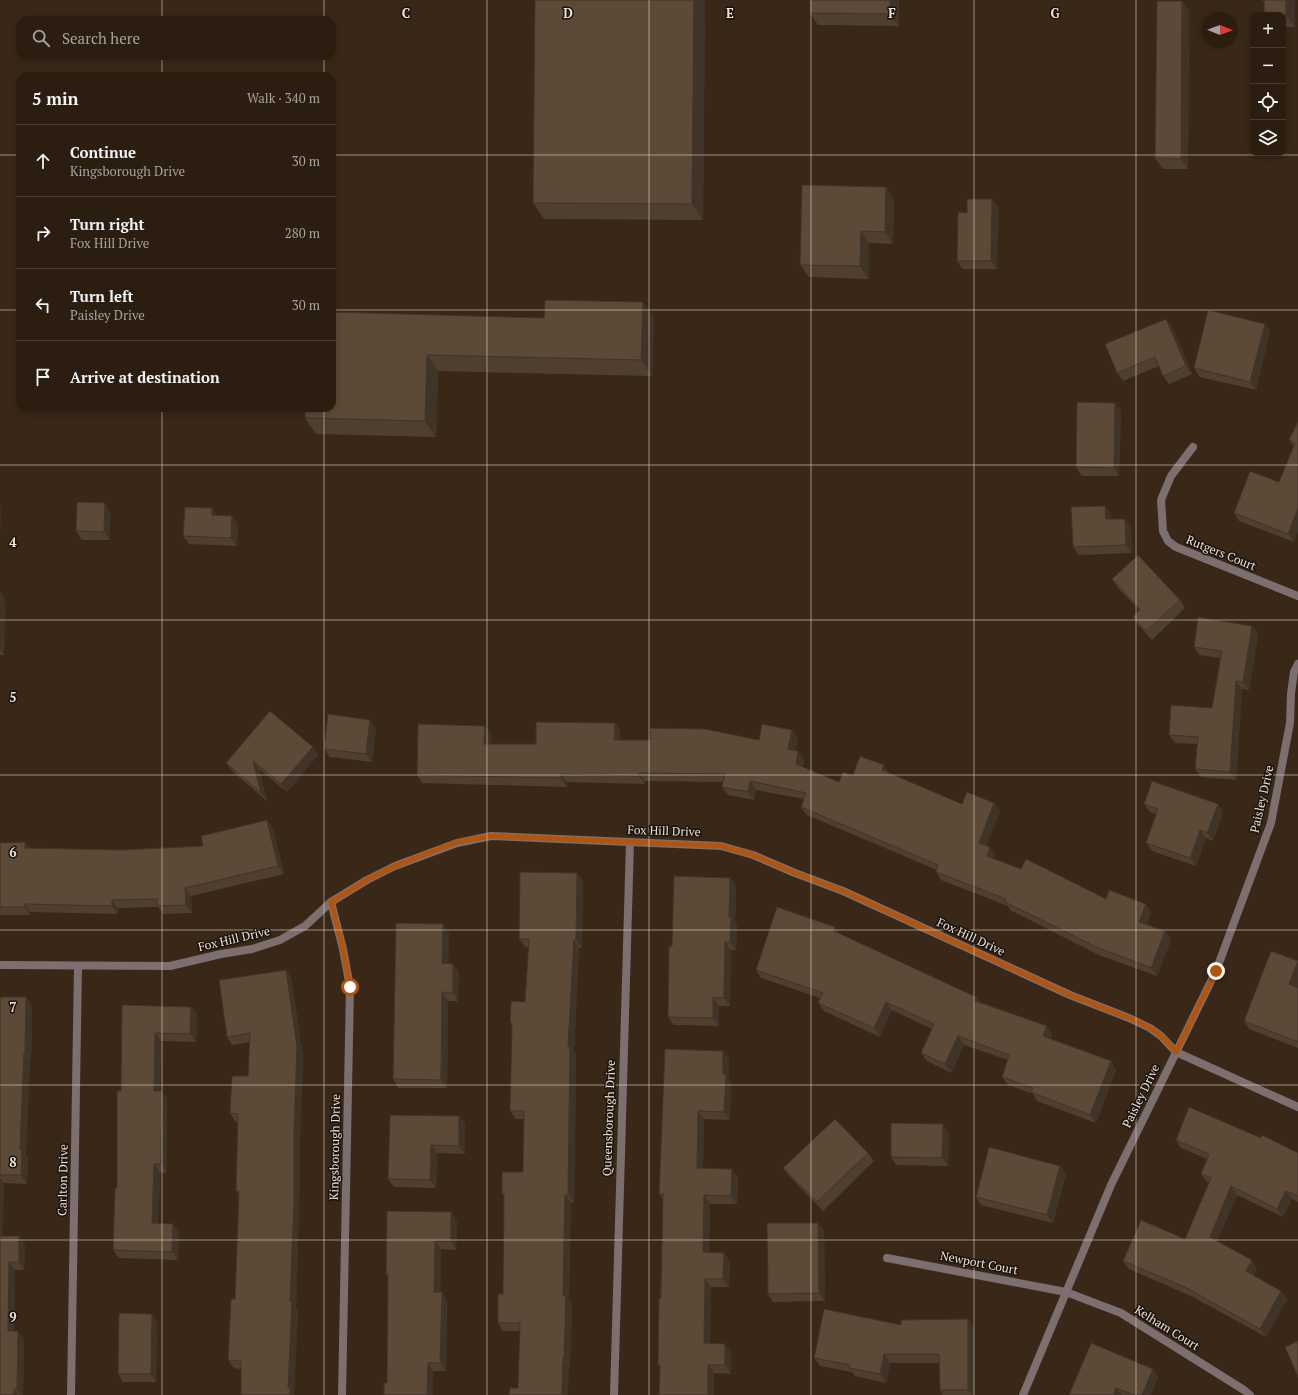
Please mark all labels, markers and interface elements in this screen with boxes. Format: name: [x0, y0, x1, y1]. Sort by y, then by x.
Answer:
text: C: [402, 4, 410, 22]
text: D: [563, 4, 573, 22]
text: E: [726, 4, 734, 22]
text: F: [888, 4, 896, 22]
text: G: [1050, 4, 1060, 22]
north arrow: [1202, 12, 1238, 48]
map controls: [1250, 12, 1286, 156]
button: +: [1250, 12, 1286, 48]
search box: [16, 16, 336, 60]
icon: search: [30, 27, 52, 49]
text: Search here: [62, 28, 140, 48]
button: −: [1250, 48, 1286, 84]
button: locate: [1250, 84, 1286, 120]
text: 5 min: [32, 87, 79, 110]
text: Walk · 340 m: [247, 89, 320, 107]
button: layers: [1250, 120, 1286, 156]
text: Continue: [70, 142, 136, 162]
icon: ahead: [32, 150, 54, 172]
text: 30 m: [292, 152, 320, 170]
text: Kingsborough Drive: [70, 162, 185, 180]
text: Turn right: [70, 214, 145, 234]
icon: right: [32, 222, 54, 244]
text: 280 m: [285, 224, 320, 242]
text: Fox Hill Drive: [70, 234, 149, 252]
text: Turn left: [70, 286, 134, 306]
icon: left: [32, 294, 54, 316]
text: 30 m: [292, 296, 320, 314]
text: Paisley Drive: [70, 306, 145, 324]
icon: arrive: [32, 366, 54, 388]
text: Arrive at destination: [70, 367, 220, 387]
street label: Rutgers Court: [1184, 532, 1259, 574]
text: 4: [9, 533, 17, 551]
text: 5: [9, 688, 17, 706]
street label: Paisley Drive: [1246, 764, 1277, 834]
street label: Fox Hill Drive: [627, 822, 701, 839]
text: 6: [9, 843, 17, 861]
street label: Fox Hill Drive: [935, 914, 1008, 959]
street label: Fox Hill Drive: [196, 923, 271, 954]
route end: [1207, 962, 1225, 980]
route start: [341, 978, 359, 996]
text: 7: [9, 998, 17, 1016]
street label: Queensborough Drive: [599, 1060, 618, 1176]
street label: Paisley Drive: [1119, 1061, 1162, 1130]
street label: Kingsborough Drive: [326, 1094, 343, 1200]
street label: Carlton Drive: [54, 1144, 71, 1216]
text: 8: [9, 1153, 17, 1171]
street label: Newport Court: [939, 1248, 1020, 1278]
street label: Kelham Court: [1132, 1302, 1203, 1354]
text: 9: [9, 1308, 17, 1326]

